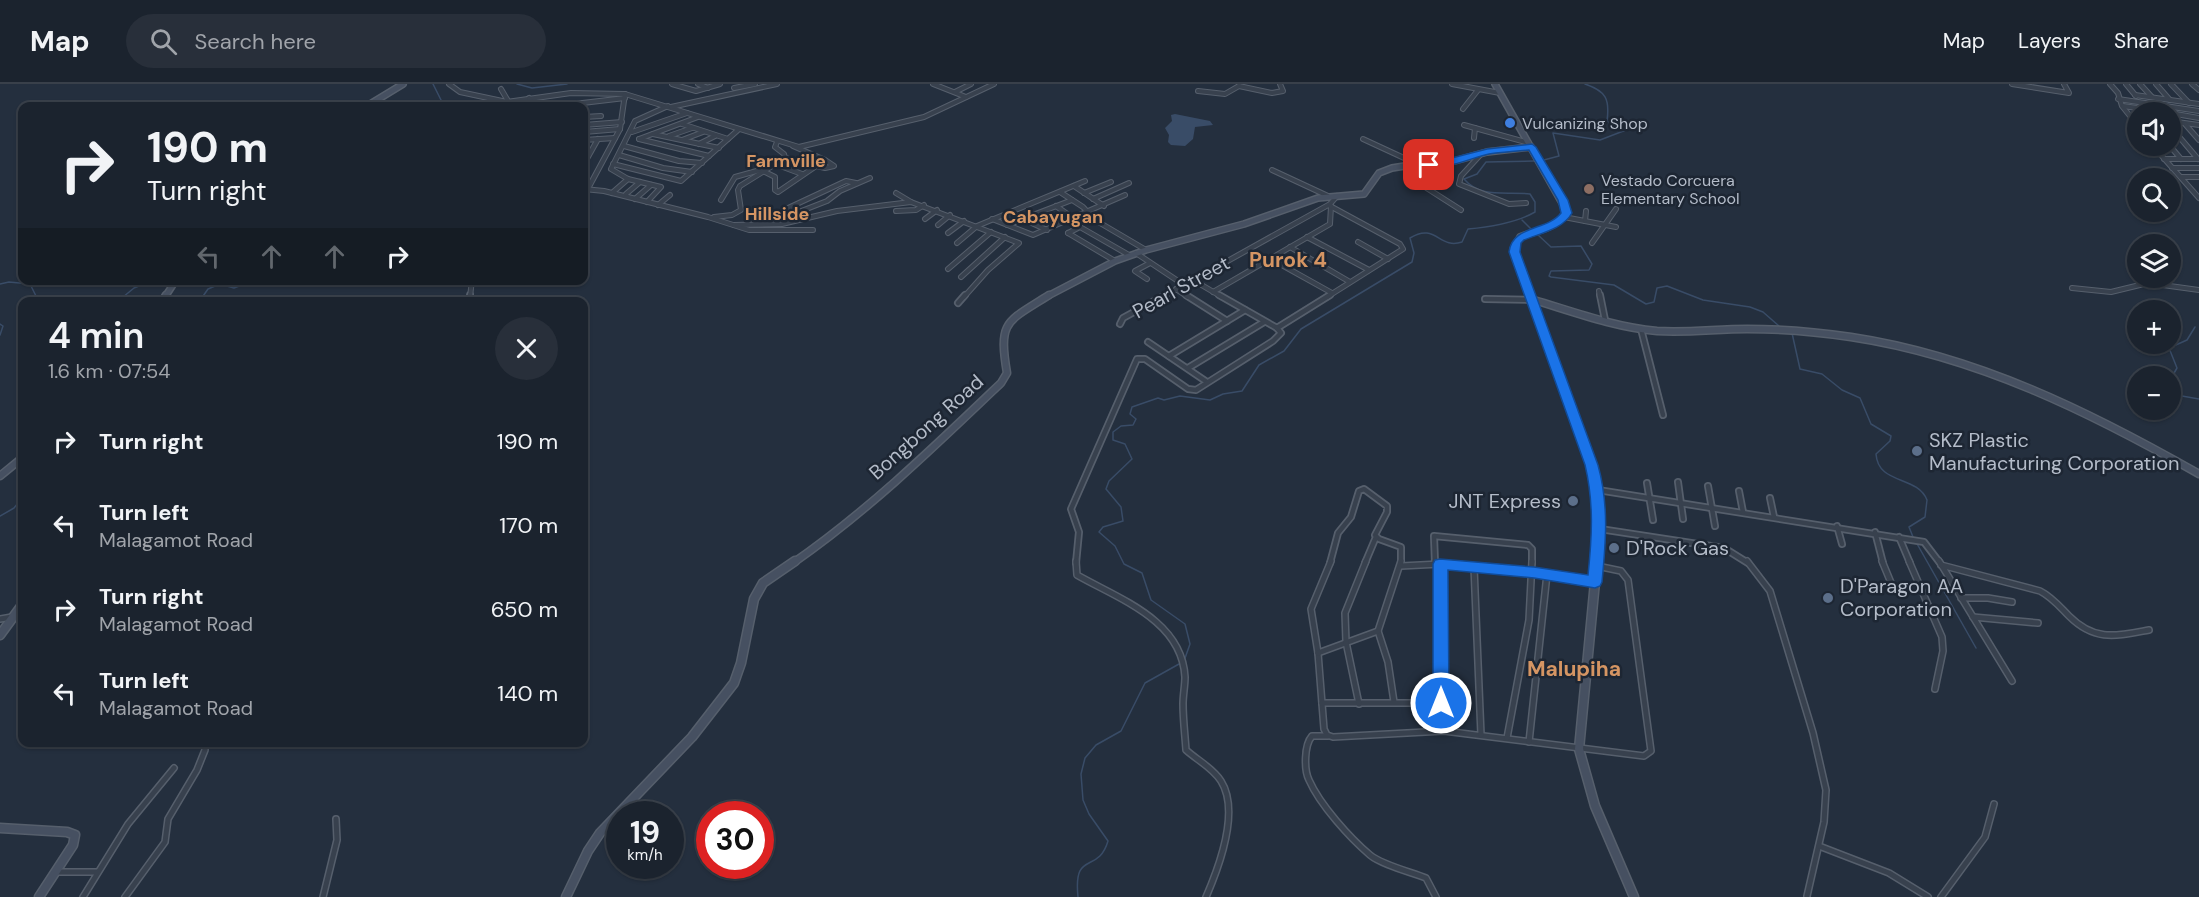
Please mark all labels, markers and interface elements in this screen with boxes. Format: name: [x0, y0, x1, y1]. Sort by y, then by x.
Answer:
search box: [126, 14, 546, 68]
text: Map: [30, 23, 90, 60]
icon: search: [147, 25, 180, 58]
text: Search here: [195, 27, 316, 56]
text: Map: [1943, 27, 1985, 55]
text: Layers: [2018, 27, 2081, 55]
text: Share: [2114, 27, 2169, 55]
map controls: [2127, 102, 2181, 420]
button: sound: [2127, 102, 2181, 156]
place label: Vulcanizing Shop: [1522, 113, 1648, 134]
marker: Vulcanizing Shop: [1503, 116, 1517, 130]
text: 190 m: [147, 120, 268, 175]
icon: right: [48, 126, 126, 204]
pin: [1403, 139, 1454, 190]
icon: arrive: [1412, 148, 1445, 181]
district label: Farmville: [746, 149, 826, 173]
button: search: [2127, 168, 2181, 222]
place label: Vestado Corcuera Elementary School: [1601, 170, 1739, 209]
text: Turn right: [147, 173, 267, 208]
marker: Vestado Corcuera Elementary School: [1582, 182, 1596, 196]
district label: Hillside: [745, 202, 809, 226]
district label: Cabayugan: [1003, 205, 1103, 229]
button: layers: [2127, 234, 2181, 288]
icon: left: [192, 240, 225, 273]
icon: ahead: [255, 240, 288, 273]
icon: ahead: [318, 240, 351, 273]
icon: right: [381, 240, 414, 273]
district label: Purok 4: [1249, 246, 1327, 274]
street label: Pearl Street: [1128, 250, 1234, 324]
button: +: [2127, 300, 2181, 354]
text: 4 min: [48, 312, 144, 359]
button: close: [495, 317, 558, 380]
text: 1.6 km · 07:54: [48, 358, 170, 384]
button: −: [2127, 366, 2181, 420]
street label: Bongbong Road: [863, 369, 989, 485]
icon: right: [48, 425, 81, 458]
text: Turn right: [99, 427, 204, 456]
text: 190 m: [497, 427, 558, 456]
place label: SKZ Plastic Manufacturing Corporation: [1929, 427, 2180, 476]
marker: SKZ Plastic Manufacturing Corporation: [1910, 444, 1924, 458]
place label: JNT Express: [1448, 488, 1561, 514]
marker: JNT Express: [1566, 494, 1580, 508]
text: Turn left: [99, 498, 189, 527]
icon: left: [48, 509, 81, 542]
text: 170 m: [499, 511, 558, 540]
text: Malagamot Road: [99, 527, 253, 553]
place label: D'Rock Gas: [1626, 535, 1729, 561]
marker: D'Rock Gas: [1607, 541, 1621, 555]
place label: D'Paragon AA Corporation: [1840, 573, 1963, 622]
text: Turn right: [99, 582, 204, 611]
marker: D'Paragon AA Corporation: [1821, 591, 1835, 605]
icon: right: [48, 593, 81, 626]
text: 650 m: [491, 595, 558, 624]
text: Malagamot Road: [99, 611, 253, 637]
district label: Malupiha: [1527, 655, 1621, 683]
text: Turn left: [99, 666, 189, 695]
position arrow: [1409, 671, 1473, 735]
icon: left: [48, 677, 81, 710]
text: 140 m: [497, 679, 558, 708]
text: Malagamot Road: [99, 695, 253, 721]
speed limit sign: 30: [696, 801, 774, 879]
text: 19: [630, 813, 660, 852]
text: km/h: [627, 845, 663, 865]

